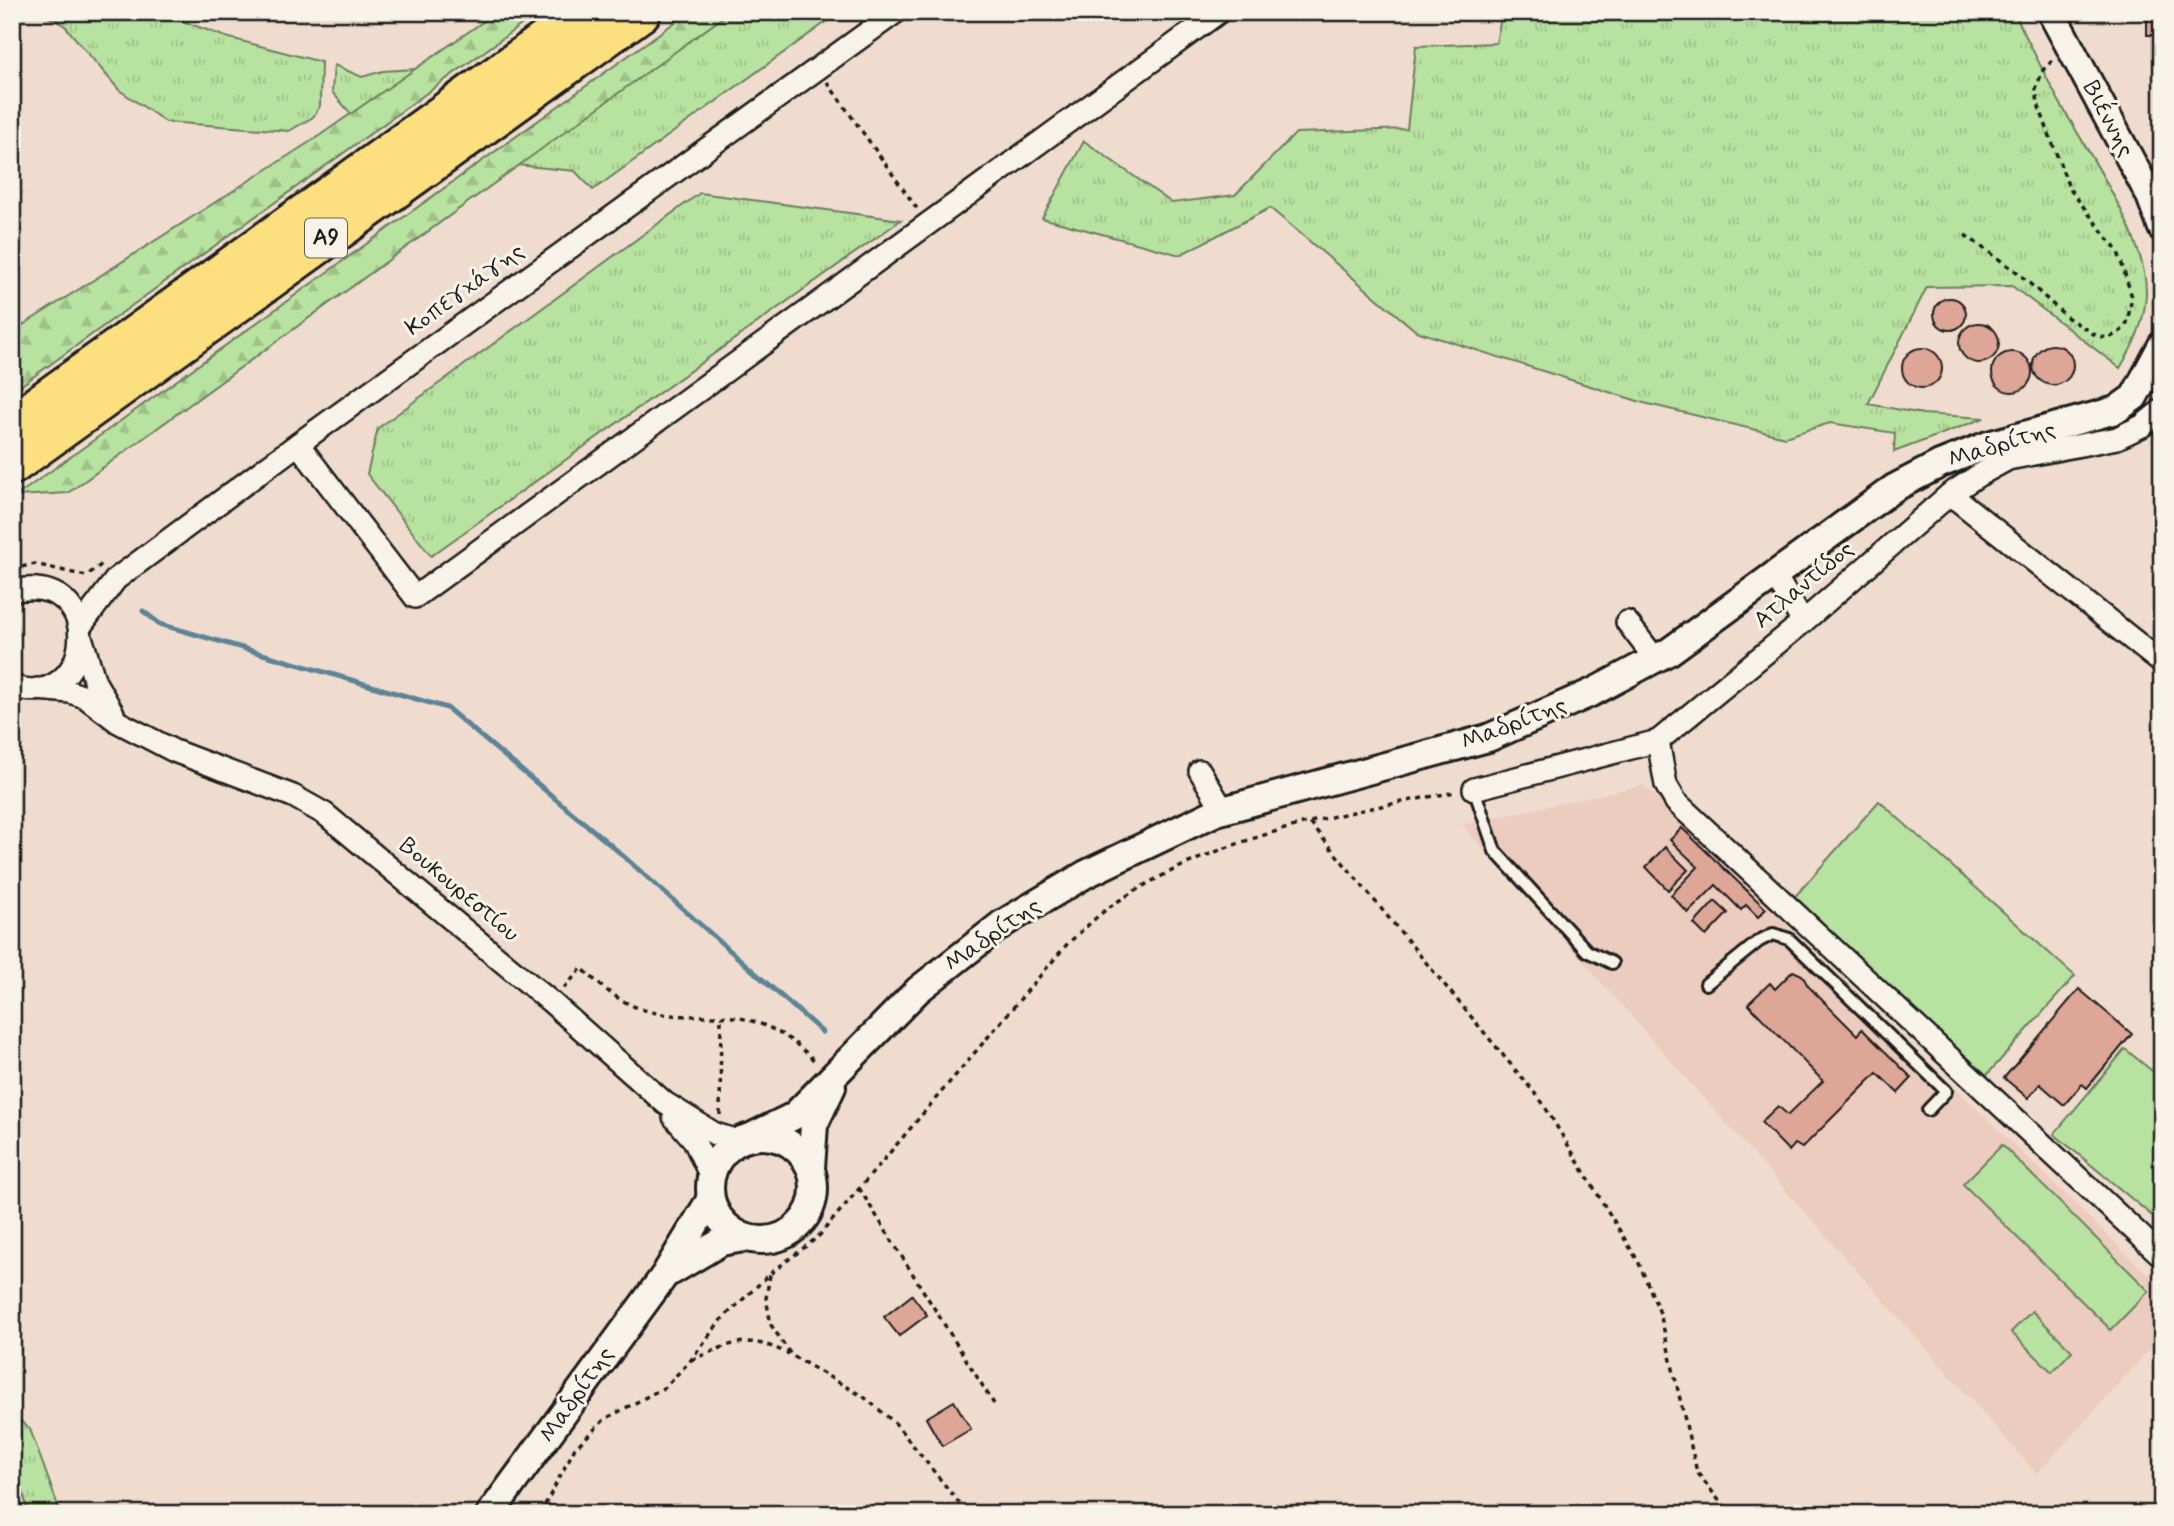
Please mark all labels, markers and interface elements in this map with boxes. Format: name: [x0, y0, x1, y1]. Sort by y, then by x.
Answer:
street label: Βιέννης: [2075, 75, 2142, 163]
road number: A9: [305, 218, 347, 258]
street label: Κοπεγχάγης: [399, 236, 531, 344]
street label: Μαδρίτης: [1945, 414, 2059, 476]
street label: Ατλαντίδος: [1747, 534, 1861, 636]
street label: Μαδρίτης: [1457, 690, 1571, 758]
street label: Βουκουρεστίου: [393, 831, 526, 949]
street label: Μαδρίτης: [939, 891, 1047, 979]
street label: Μαδρίτης: [533, 1341, 621, 1449]

